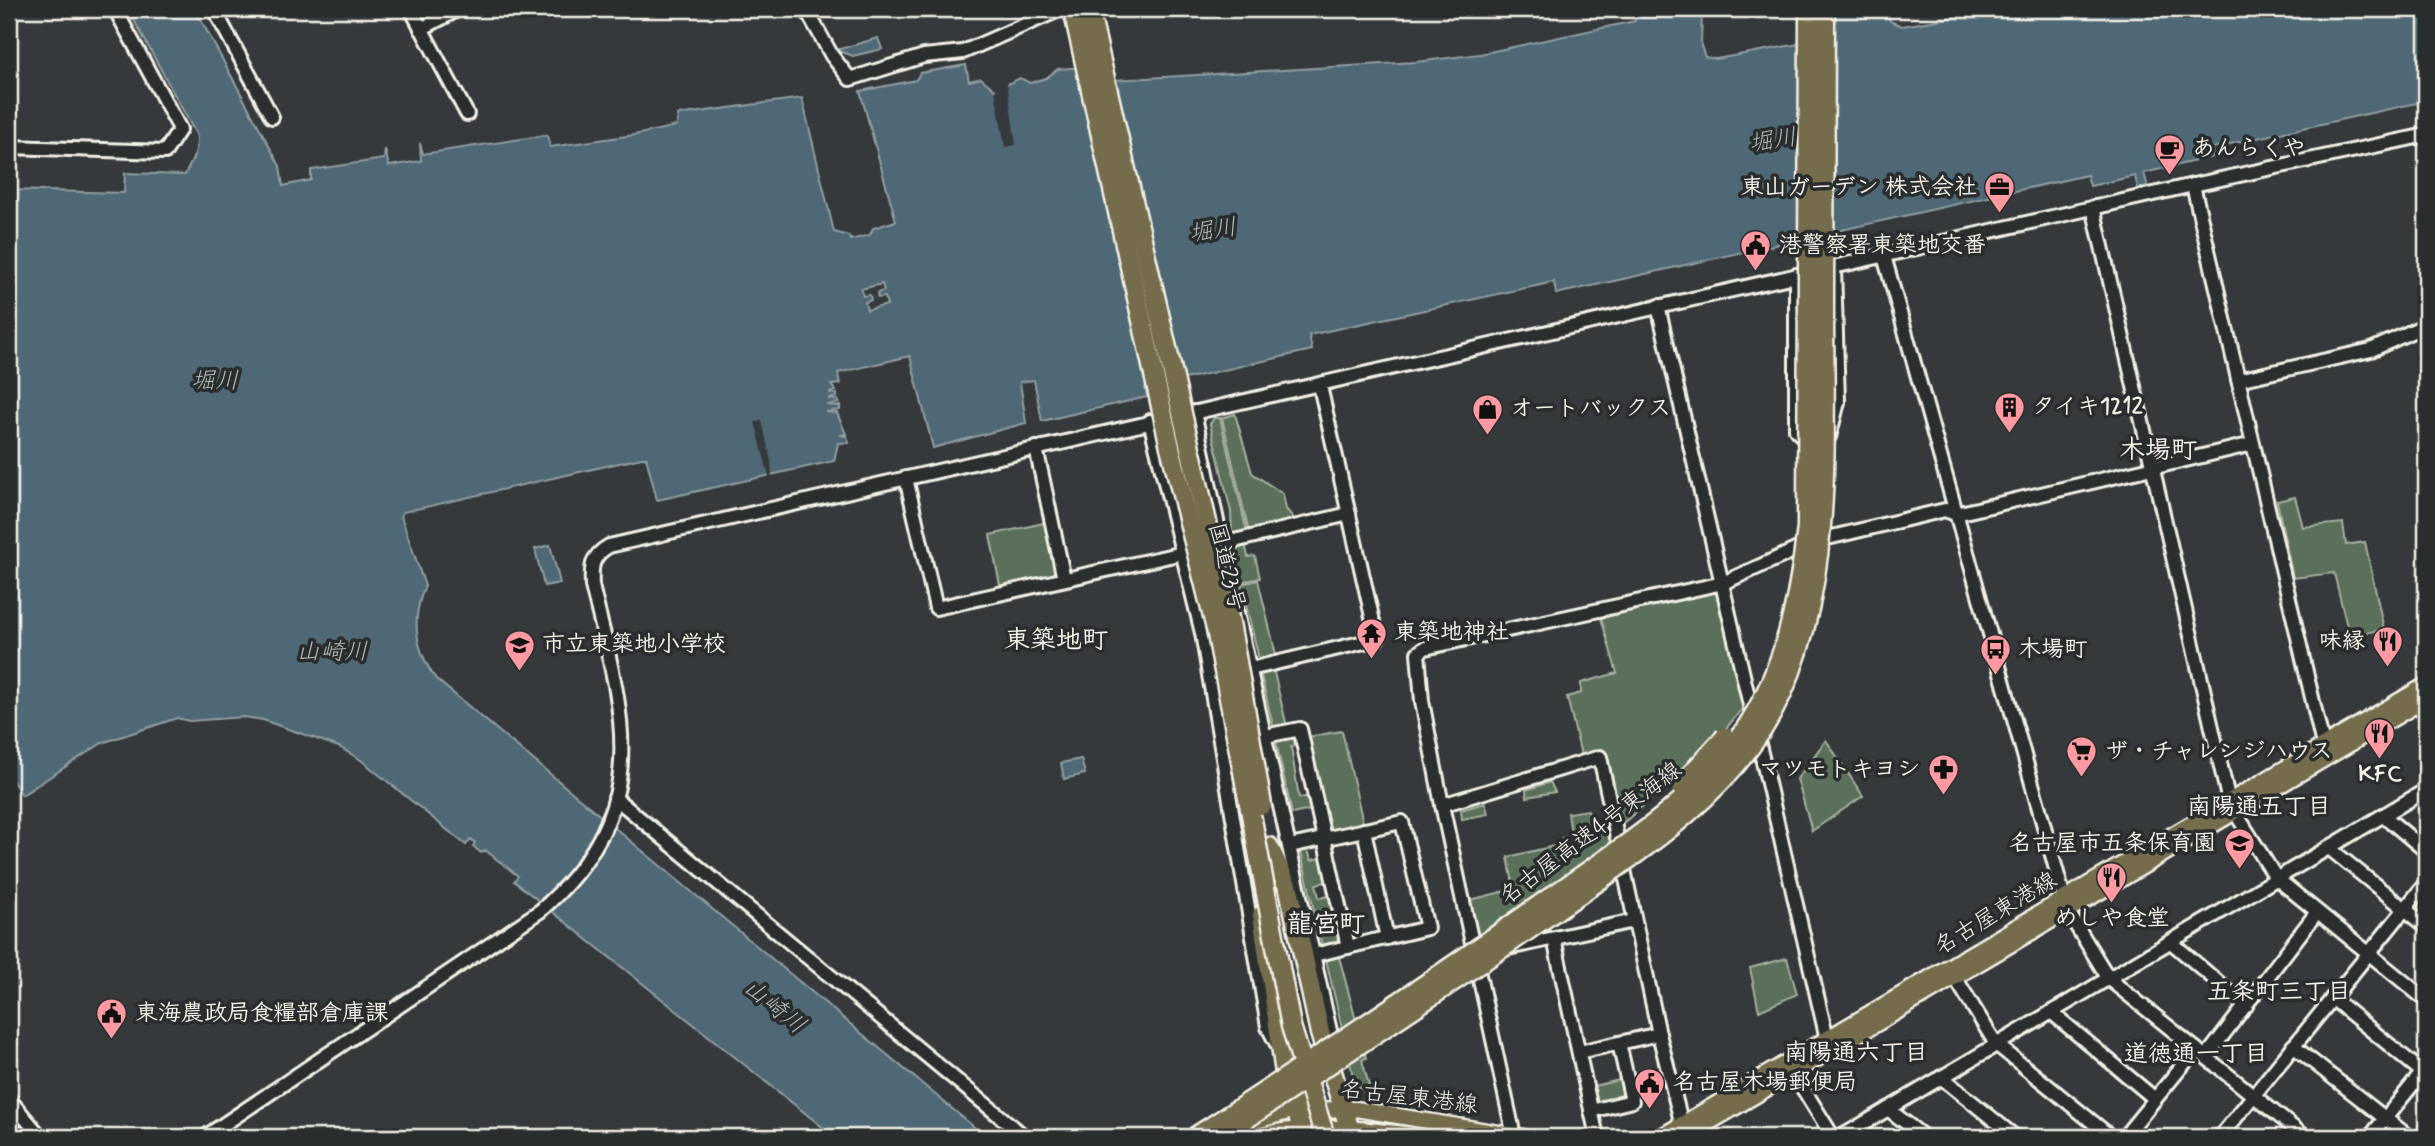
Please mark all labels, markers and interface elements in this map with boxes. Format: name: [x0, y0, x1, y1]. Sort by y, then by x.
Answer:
water label: 堀川: [1747, 122, 1799, 160]
cafe icon: あんらくや: [2152, 132, 2186, 176]
place label: あんらくや: [2192, 134, 2305, 164]
office icon: 東山ガーデン 株式会社: [1983, 171, 2017, 215]
place label: 東山ガーデン 株式会社: [1741, 173, 1977, 203]
water label: 堀川: [1187, 212, 1239, 250]
public building icon: 港警察署東築地交番: [1739, 229, 1773, 273]
place label: 港警察署東築地交番: [1779, 231, 1986, 261]
water label: 堀川: [191, 366, 239, 397]
building icon: タイキ1212: [1992, 390, 2026, 434]
shop icon: オートバックス: [1470, 392, 1504, 436]
place label: タイキ1212: [2032, 392, 2143, 422]
place label: オートバックス: [1510, 394, 1671, 424]
district label: 木場町: [2119, 434, 2197, 468]
street label: 国道23号: [1201, 520, 1251, 614]
temple icon: 東築地神社: [1354, 616, 1388, 660]
place label: 東築地神社: [1394, 618, 1509, 648]
district label: 東築地町: [1004, 624, 1108, 658]
restaurant icon: 味縁: [2371, 625, 2405, 669]
place label: 味縁: [2319, 627, 2365, 657]
school or university icon: 市立東築地小学校: [502, 628, 536, 672]
place label: 市立東築地小学校: [542, 630, 726, 660]
bus stop icon: 木場町: [1978, 633, 2012, 677]
place label: 木場町: [2018, 635, 2087, 665]
water label: 山崎川: [296, 637, 368, 668]
restaurant icon: KFC: [2363, 717, 2397, 761]
supermarket icon: ザ・チャレンジハウス: [2065, 735, 2099, 779]
place label: ザ・チャレンジハウス: [2105, 737, 2333, 767]
pharmacy icon: マツモトキヨシ: [1926, 753, 1960, 797]
place label: マツモトキヨシ: [1759, 755, 1920, 785]
street label: 名古屋高速4号東海線: [1494, 756, 1688, 912]
place label: KFC: [2358, 760, 2402, 790]
district label: 南陽通五丁目: [2187, 792, 2331, 823]
school or university icon: 名古屋市五条保育園: [2222, 827, 2256, 871]
place label: 名古屋市五条保育園: [2009, 829, 2216, 859]
restaurant icon: めしや食堂: [2095, 861, 2129, 905]
street label: 名古屋東港線: [1929, 866, 2063, 962]
place label: めしや食堂: [2055, 904, 2170, 934]
district label: 龍宮町: [1287, 908, 1365, 942]
water label: 山崎川: [736, 972, 812, 1042]
district label: 五条町三丁目: [2207, 977, 2351, 1008]
public building icon: 東海農政局食糧部倉庫課: [95, 997, 129, 1041]
place label: 東海農政局食糧部倉庫課: [135, 999, 388, 1029]
district label: 南陽通六丁目: [1784, 1038, 1928, 1069]
district label: 道徳通一丁目: [2124, 1039, 2268, 1070]
public building icon: 名古屋木場郵便局: [1633, 1066, 1667, 1110]
place label: 名古屋木場郵便局: [1673, 1068, 1857, 1098]
street label: 名古屋東港線: [1339, 1075, 1479, 1121]

